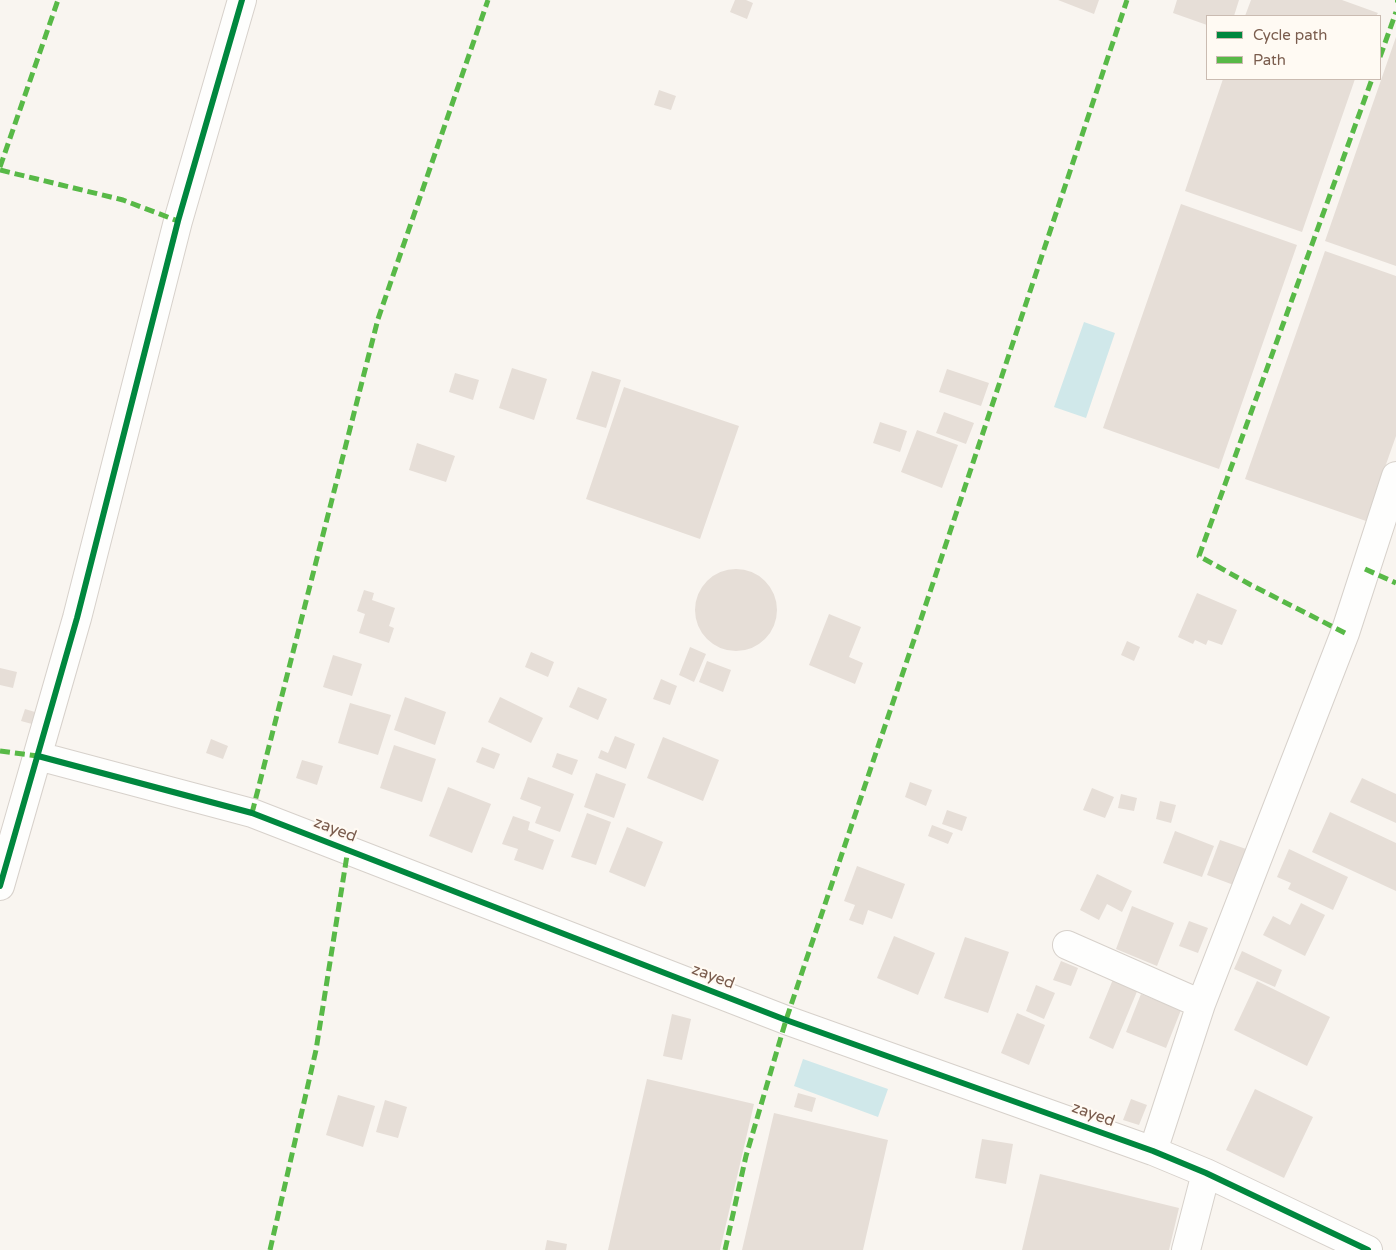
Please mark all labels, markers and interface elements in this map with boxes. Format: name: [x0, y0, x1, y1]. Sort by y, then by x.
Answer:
legend: [1206, 15, 1381, 80]
text: Cycle path: [1253, 26, 1327, 44]
text: Path: [1253, 51, 1286, 69]
street label: zayed: [311, 813, 359, 847]
street label: zayed: [689, 960, 737, 994]
street label: zayed: [1069, 1098, 1117, 1132]

